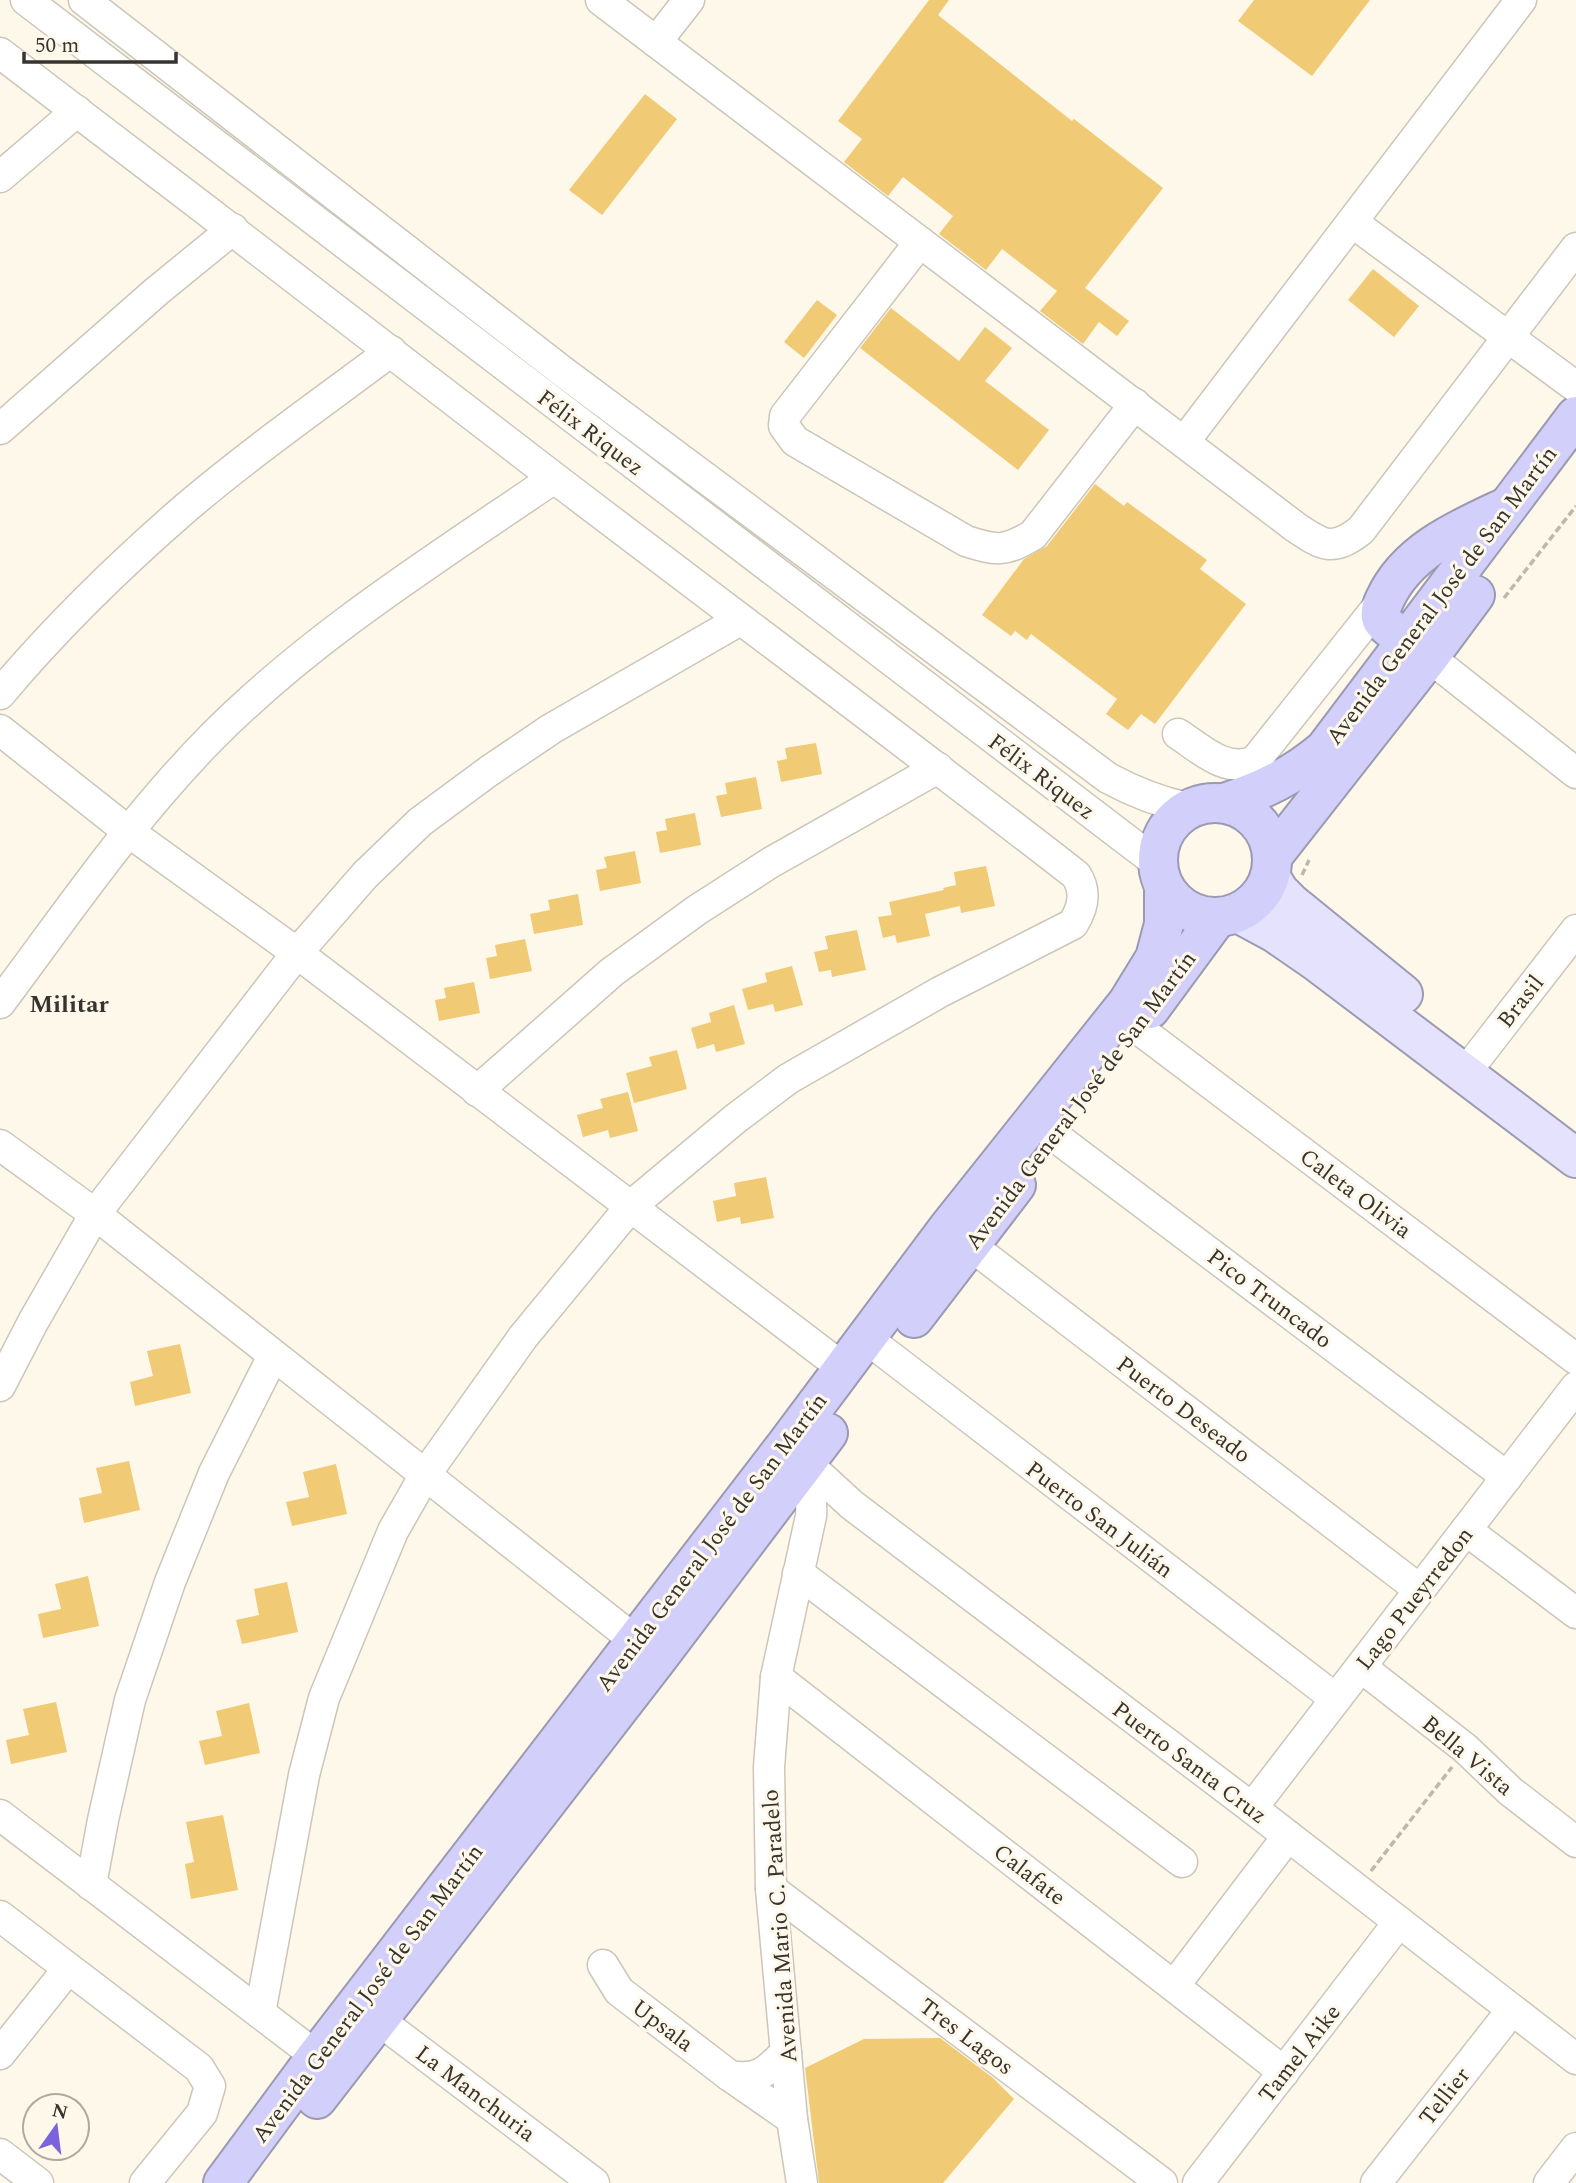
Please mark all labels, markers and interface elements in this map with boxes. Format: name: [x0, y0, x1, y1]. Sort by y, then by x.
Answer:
scale bar: [24, 21, 177, 65]
text: 50 m: [35, 30, 79, 62]
street label: Félix Riquez: [529, 381, 651, 485]
street label: Avenida General José de San Martín: [1318, 439, 1567, 753]
street label: Félix Riquez: [980, 725, 1102, 829]
street label: Avenida General José de San Martín: [957, 944, 1206, 1258]
street label: Brasil: [1489, 968, 1553, 1036]
district label: Militar: [29, 987, 110, 1023]
street label: Caleta Olivia: [1292, 1140, 1419, 1248]
street label: Pico Truncado: [1199, 1240, 1339, 1358]
street label: Puerto Deseado: [1108, 1348, 1258, 1473]
street label: Avenida General José de San Martín: [588, 1386, 837, 1700]
street label: Puerto San Julián: [1018, 1453, 1180, 1588]
street label: Lago Pueyrredon: [1348, 1520, 1483, 1678]
street label: Puerto Santa Cruz: [1104, 1693, 1274, 1833]
street label: Bella Vista: [1414, 1707, 1521, 1805]
street label: Avenida Mario C. Paradelo: [753, 1788, 808, 2064]
street label: Calafate: [985, 1836, 1073, 1915]
street label: Avenida General José de San Martín: [244, 1837, 493, 2151]
street label: Tres Lagos: [911, 1990, 1021, 2085]
street label: Upsala: [624, 1991, 701, 2061]
street label: Tamel Aike: [1250, 1997, 1350, 2111]
street label: La Manchuria: [407, 2037, 543, 2151]
street label: Tellier: [1411, 2060, 1479, 2134]
north arrow: [21, 2092, 91, 2162]
text: N: [49, 2096, 71, 2128]

